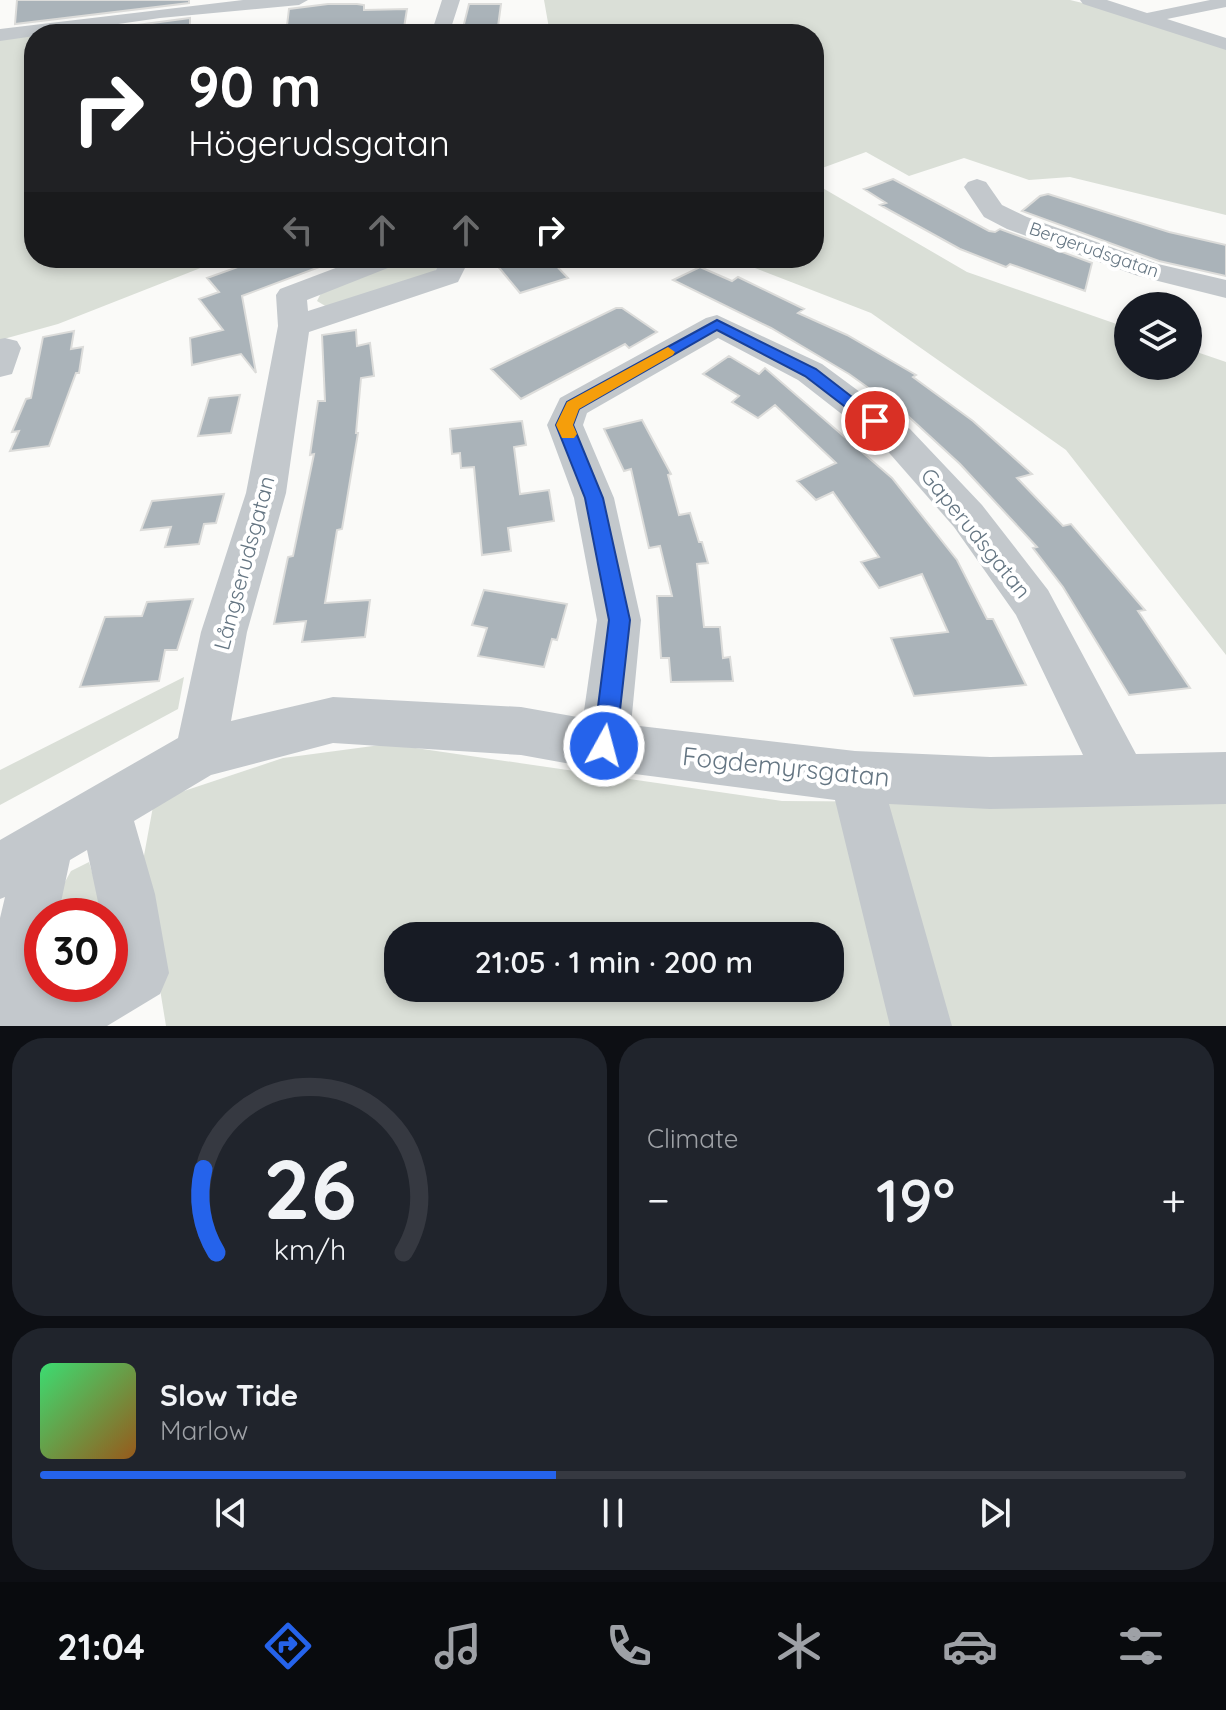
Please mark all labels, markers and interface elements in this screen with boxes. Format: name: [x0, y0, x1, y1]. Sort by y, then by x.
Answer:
text: 90 m: [188, 51, 322, 121]
icon: right: [56, 56, 160, 160]
text: Högerudsgatan: [188, 120, 450, 165]
icon: left: [276, 208, 320, 252]
icon: ahead: [360, 208, 404, 252]
icon: ahead: [444, 208, 488, 252]
icon: right: [528, 208, 572, 252]
street label: Bergerudsgatan: [1026, 217, 1162, 282]
map controls: [1114, 292, 1202, 380]
button: layers: [1114, 292, 1202, 380]
pin: [841, 387, 909, 455]
icon: arrive: [853, 399, 897, 443]
street label: Gaperudsgatan: [915, 462, 1037, 604]
street label: Långserudsgatan: [207, 473, 281, 653]
position arrow: [562, 704, 646, 788]
street label: Fogdemyrsgatan: [681, 739, 891, 794]
speed limit sign: 30: [24, 898, 128, 1002]
text: 21:05 · 1 min · 200 m: [475, 943, 753, 981]
text: Climate: [647, 1122, 738, 1155]
text: 26: [263, 1136, 356, 1240]
text: 19°: [876, 1162, 955, 1237]
text: −: [647, 1172, 670, 1227]
text: +: [1161, 1172, 1186, 1227]
text: km/h: [273, 1231, 346, 1267]
text: Slow Tide: [160, 1376, 298, 1414]
text: Marlow: [160, 1414, 248, 1447]
icon: previous: [209, 1491, 253, 1535]
icon: pause: [591, 1491, 635, 1535]
icon: next: [973, 1491, 1017, 1535]
icon: directions: [260, 1618, 316, 1674]
icon: music: [430, 1618, 486, 1674]
icon: phone: [601, 1618, 657, 1674]
icon: climate: [771, 1618, 827, 1674]
icon: car: [942, 1618, 998, 1674]
icon: filters: [1113, 1618, 1169, 1674]
text: 21:04: [57, 1624, 145, 1669]

